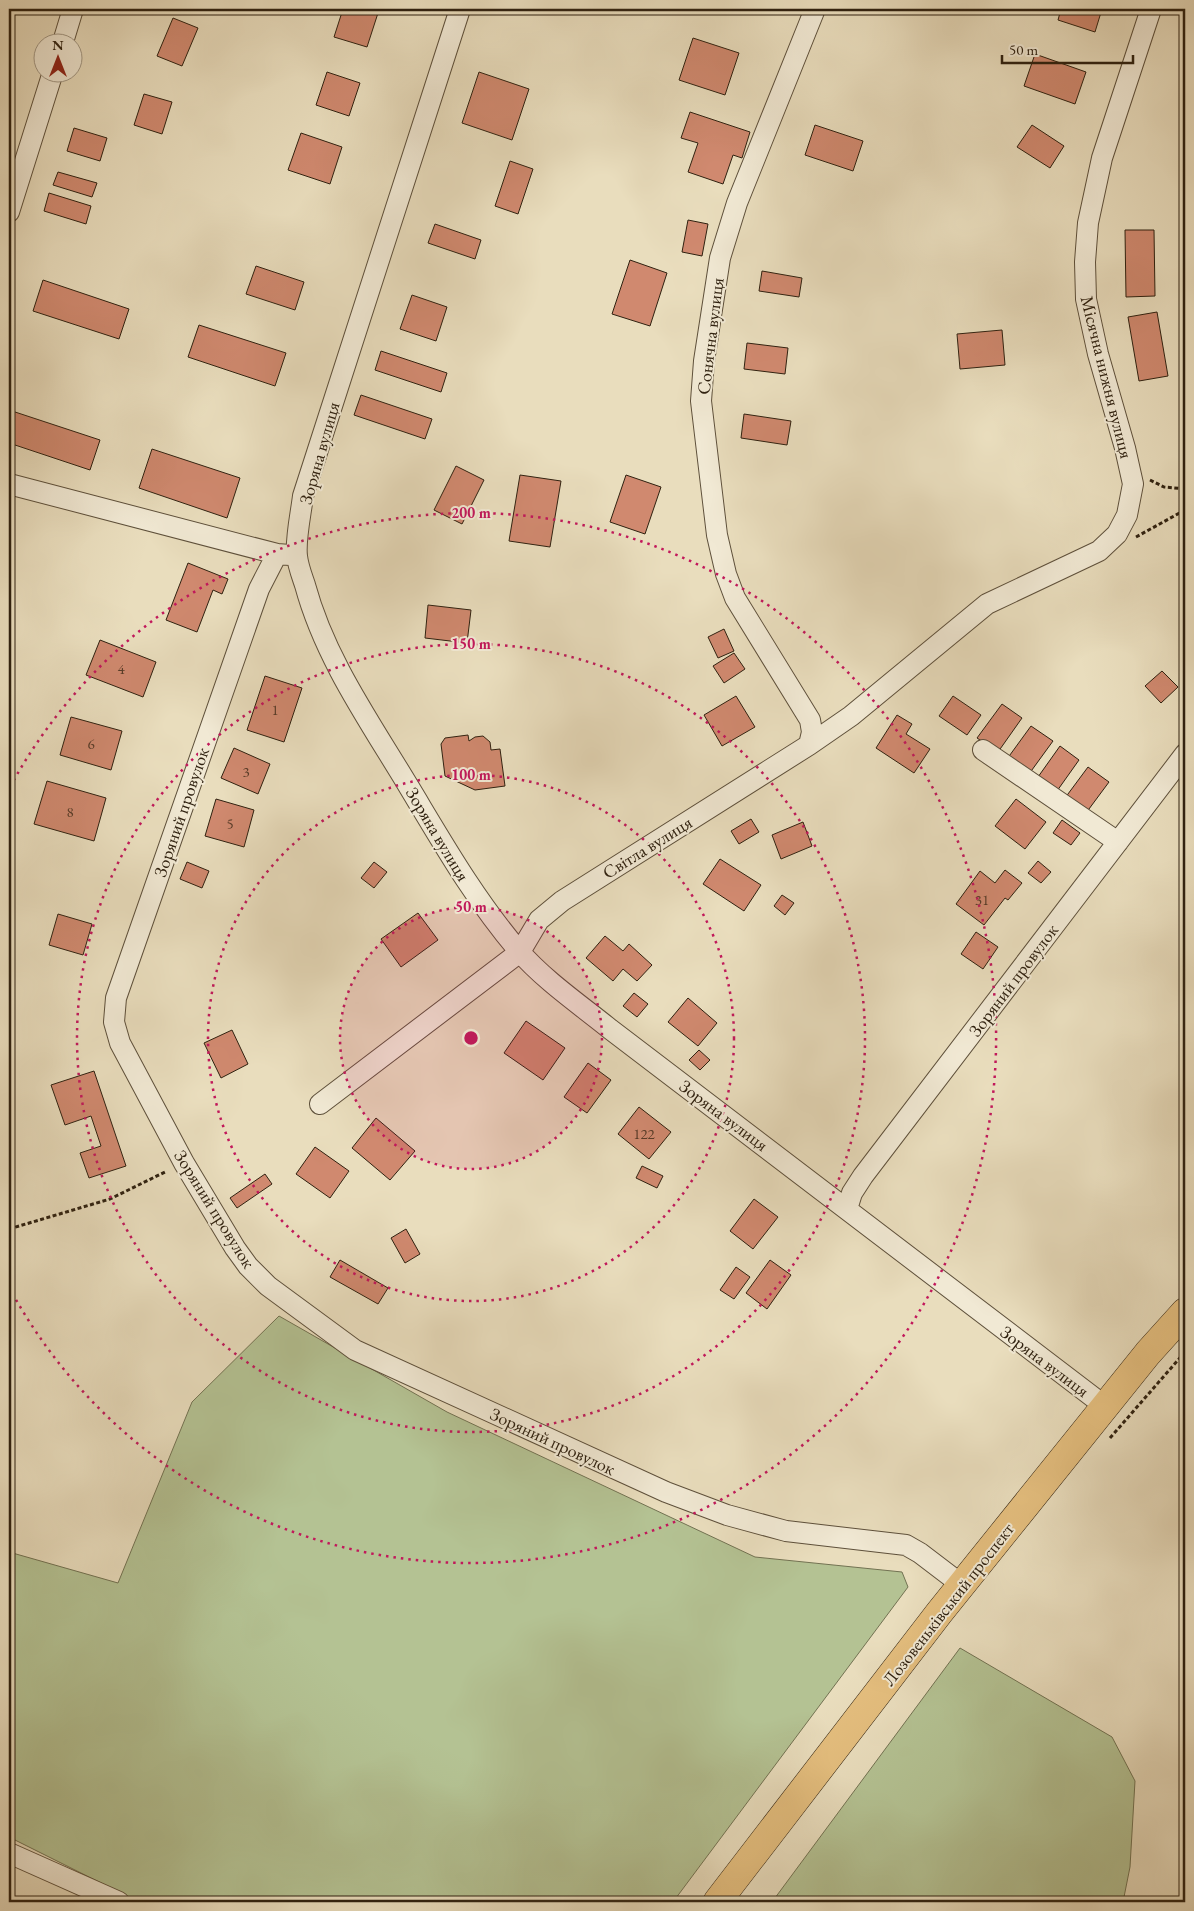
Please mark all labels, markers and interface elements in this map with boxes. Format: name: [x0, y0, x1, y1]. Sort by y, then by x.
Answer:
north arrow: [32, 32, 82, 82]
scale bar: [1002, 32, 1133, 64]
text: N: [52, 36, 64, 54]
text: 50 m: [1009, 40, 1038, 59]
street label: Сонячна вулиця: [691, 276, 729, 396]
street label: Місячна нижня вулиця: [1076, 293, 1138, 461]
street label: Зоряна вулиця: [293, 399, 345, 507]
text: 200 m: [451, 503, 491, 522]
text: 150 m: [451, 634, 491, 653]
house number: 4: [117, 659, 125, 678]
house number: 1: [271, 700, 279, 719]
house number: 6: [87, 734, 95, 753]
street label: Зоряний провулок: [148, 744, 214, 880]
house number: 3: [242, 762, 250, 781]
text: 100 m: [451, 765, 491, 784]
street label: Зоряна вулиця: [401, 783, 475, 885]
house number: 8: [66, 802, 74, 821]
street label: Світла вулиця: [598, 810, 696, 884]
house number: 5: [226, 814, 234, 833]
house number: 31: [975, 890, 989, 909]
text: 50 m: [455, 897, 487, 916]
street label: Зоряний провулок: [963, 919, 1063, 1041]
centre of rings: [462, 1029, 480, 1047]
street label: Зоряна вулиця: [675, 1074, 773, 1156]
house number: 122: [633, 1124, 656, 1143]
street label: Зоряний провулок: [169, 1145, 261, 1273]
street label: Зоряна вулиця: [996, 1320, 1094, 1402]
street label: Зоряний провулок: [487, 1402, 620, 1480]
street label: Лозовеньківський проспект: [877, 1517, 1019, 1690]

